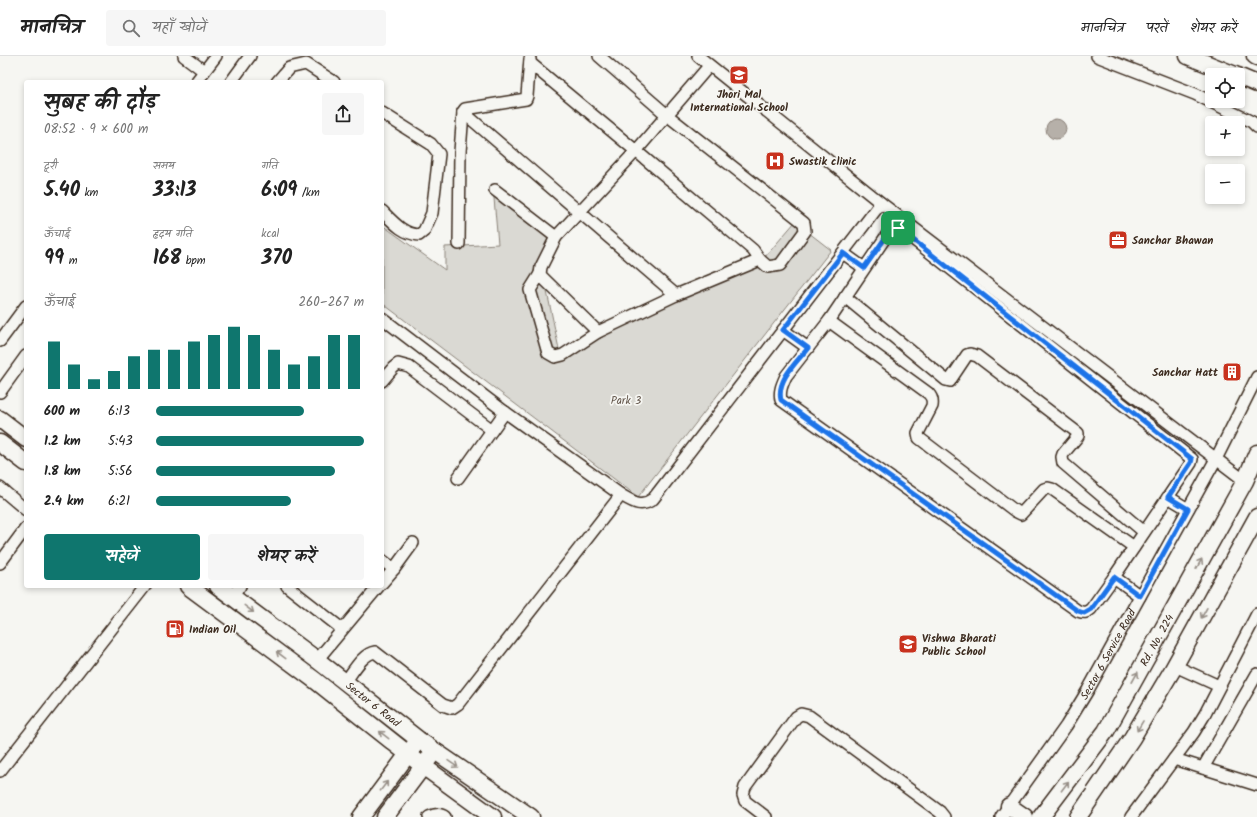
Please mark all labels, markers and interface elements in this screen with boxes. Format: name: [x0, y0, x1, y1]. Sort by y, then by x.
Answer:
search box: [106, 10, 386, 46]
text: मानचित्र: [20, 13, 82, 43]
text: यहाँ खोजें: [152, 16, 206, 40]
icon: search: [120, 17, 142, 39]
text: मानचित्र: [1081, 17, 1124, 39]
text: परतें: [1146, 17, 1168, 39]
text: शेयर करें: [1190, 17, 1237, 39]
school or university icon: Jhori Mal International School: [728, 64, 750, 86]
map controls: [1205, 68, 1245, 204]
button: locate: [1205, 68, 1245, 108]
text: सुबह की दौड़: [44, 86, 156, 121]
place label: Jhori Mal International School: [690, 86, 788, 117]
button: share: [322, 93, 364, 135]
button: +: [1205, 116, 1245, 156]
text: 08:52 · 9 × 600 m: [44, 119, 148, 140]
hospital icon: Swastik clinic: [764, 150, 786, 172]
place label: Swastik clinic: [789, 153, 857, 171]
text: दूरी: [44, 157, 57, 175]
text: समय: [153, 157, 175, 175]
text: गति: [261, 157, 278, 175]
button: −: [1205, 164, 1245, 204]
text: 5.40: [44, 175, 80, 207]
text: 33:13: [153, 175, 196, 207]
text: 6:09: [261, 175, 297, 207]
text: km: [80, 184, 98, 202]
text: /km: [297, 184, 320, 202]
pin: [881, 211, 915, 245]
icon: arrive: [887, 217, 909, 239]
text: ऊँचाई: [44, 225, 70, 243]
text: हृदय गति: [153, 225, 192, 243]
text: kcal: [261, 225, 279, 243]
office icon: Sanchar Bhawan: [1107, 229, 1129, 251]
place label: Sanchar Bhawan: [1132, 232, 1213, 250]
text: 99: [44, 243, 64, 275]
text: 168: [153, 243, 181, 275]
text: 370: [261, 243, 292, 275]
text: m: [64, 252, 77, 270]
text: bpm: [181, 252, 206, 270]
text: ऊँचाई: [44, 292, 75, 313]
text: 260–267 m: [298, 292, 364, 313]
building icon: Sanchar Hatt: [1221, 361, 1243, 383]
place label: Sanchar Hatt: [1152, 364, 1219, 382]
park label: Park 3: [611, 392, 641, 410]
text: 600 m: [44, 401, 80, 422]
text: 6:13: [108, 401, 130, 422]
text: 1.2 km: [44, 431, 81, 452]
text: 5:43: [108, 431, 133, 452]
text: 1.8 km: [44, 461, 81, 482]
text: 5:56: [108, 461, 132, 482]
text: 2.4 km: [44, 491, 84, 512]
text: 6:21: [108, 491, 130, 512]
button: सहेजें: [44, 534, 200, 580]
button: शेयर करें: [208, 534, 364, 580]
one-way arrow: [1195, 558, 1203, 570]
one-way arrow: [244, 605, 255, 614]
street label: Sector 6 Service Road: [1076, 605, 1141, 704]
one-way arrow: [1200, 607, 1208, 619]
street label: Rd. No. 224: [1136, 611, 1179, 670]
fuel station icon: Indian Oil: [164, 618, 186, 640]
place label: Indian Oil: [189, 621, 236, 639]
place label: Vishwa Bharati Public School: [922, 630, 997, 661]
school or university icon: Vishwa Bharati Public School: [897, 633, 919, 655]
one-way arrow: [275, 651, 286, 660]
one-way arrow: [1132, 671, 1140, 683]
street label: Sector 6 Road: [341, 678, 404, 733]
one-way arrow: [1135, 720, 1143, 732]
one-way arrow: [378, 730, 389, 739]
one-way arrow: [448, 760, 459, 768]
one-way arrow: [380, 780, 389, 791]
one-way arrow: [1060, 780, 1069, 791]

